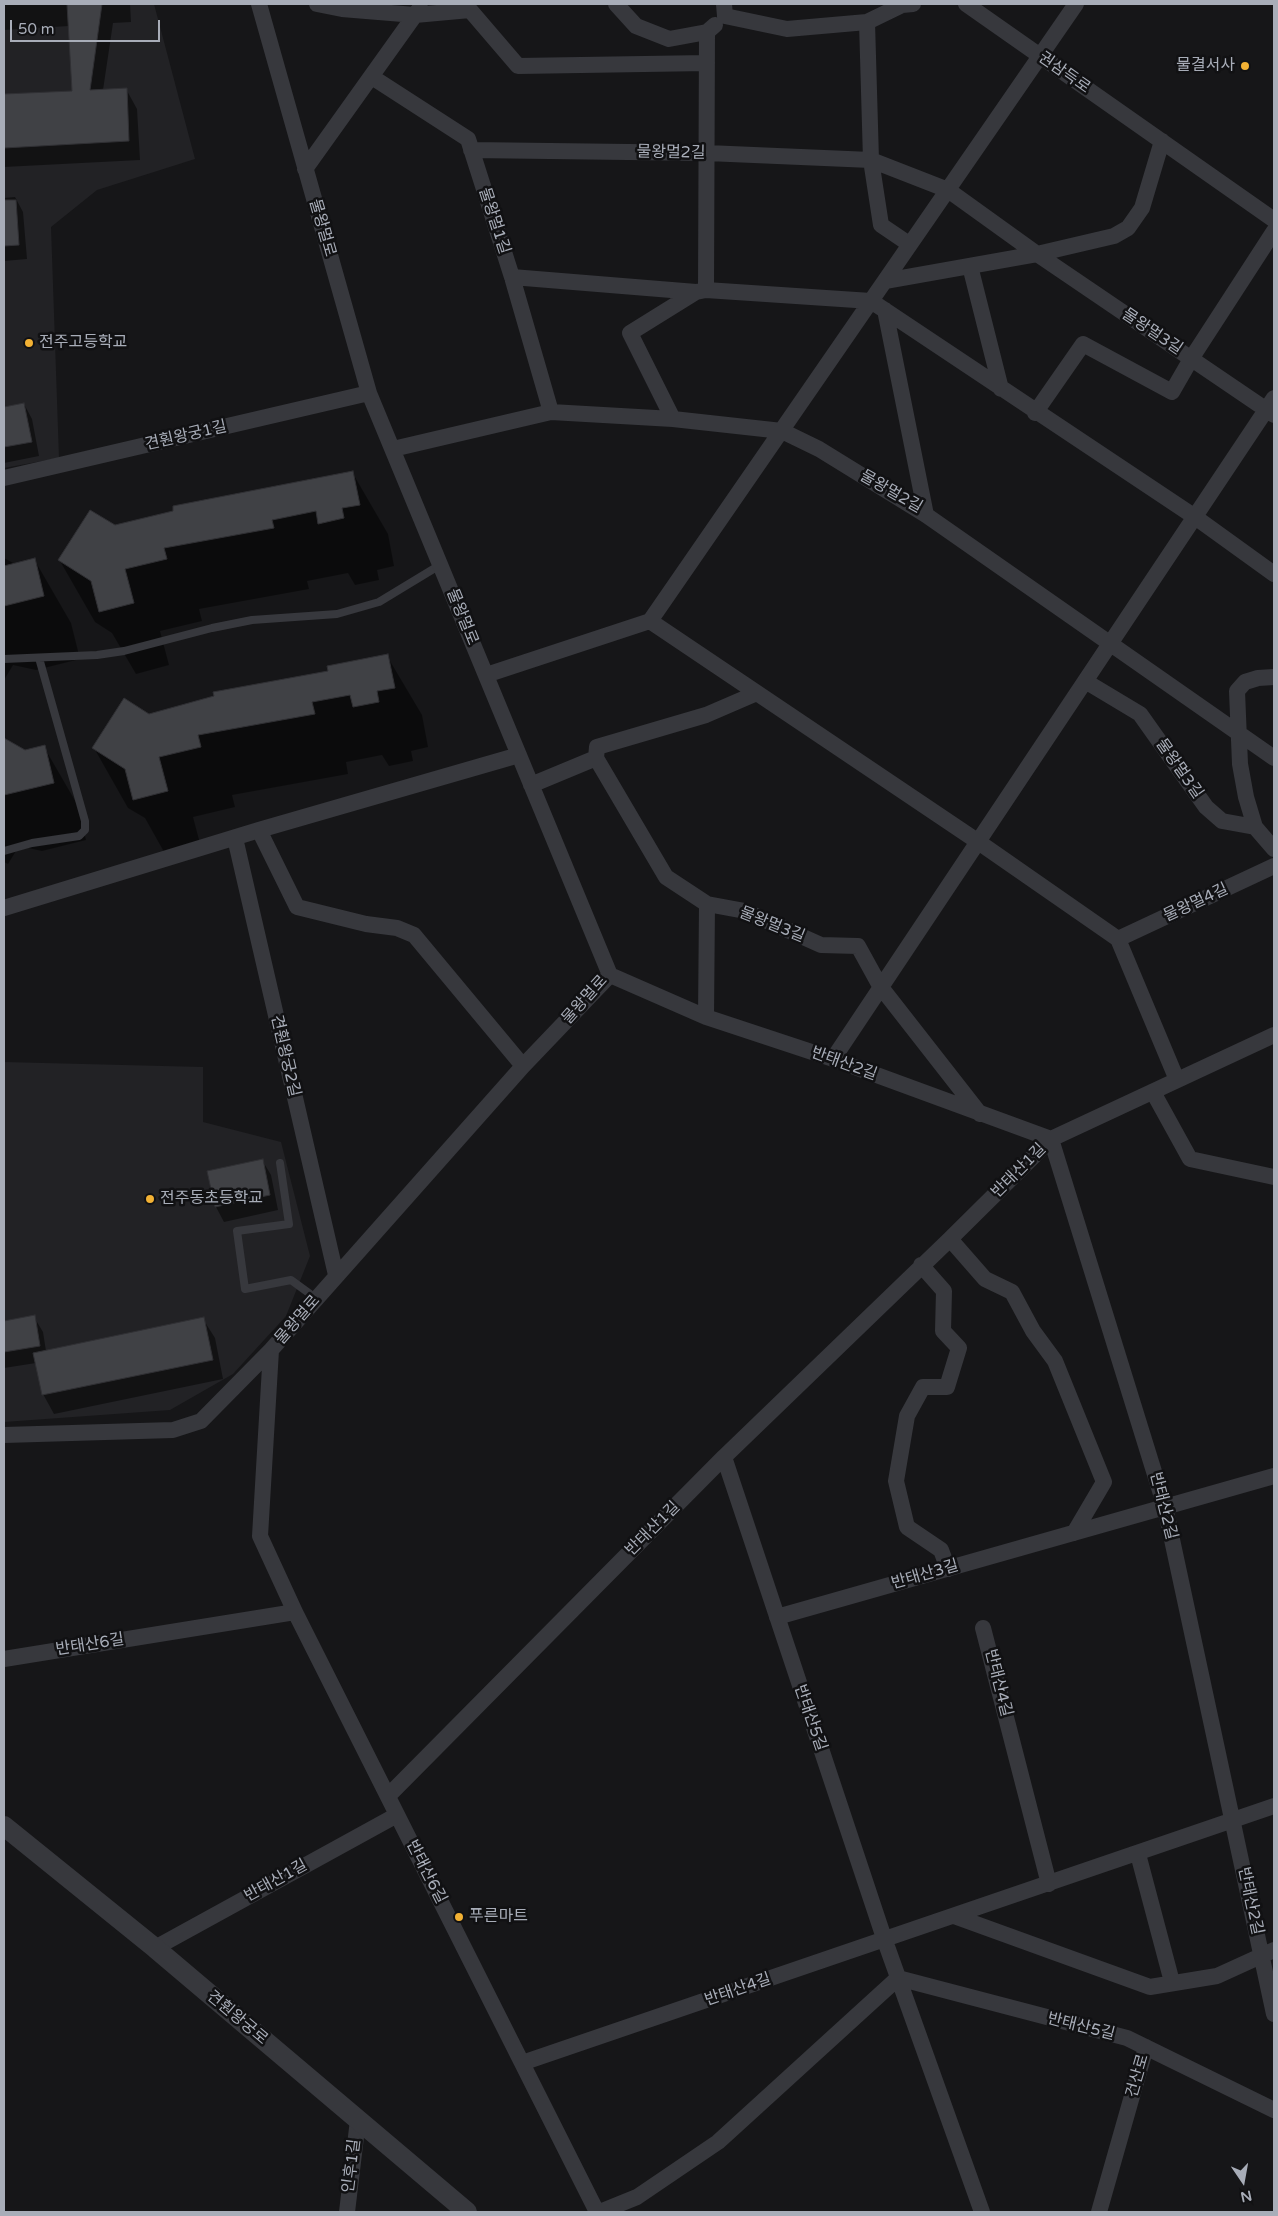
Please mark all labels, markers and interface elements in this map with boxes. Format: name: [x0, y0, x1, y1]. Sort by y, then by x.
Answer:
scale bar: [12, 10, 162, 42]
text: 50 m: [18, 20, 55, 38]
street label: 권삼득로: [1034, 48, 1094, 98]
place label: 물결서사: [1176, 56, 1235, 76]
marker: 물결서사: [1239, 60, 1251, 72]
street label: 물왕멀2길: [636, 143, 706, 163]
street label: 물왕멀1길: [474, 185, 514, 257]
street label: 물왕멀로: [305, 197, 339, 259]
street label: 물왕멀3길: [1118, 305, 1186, 359]
place label: 전주고등학교: [39, 333, 127, 353]
marker: 전주고등학교: [23, 337, 35, 349]
street label: 견훤왕궁1길: [143, 417, 229, 455]
street label: 물왕멀2길: [856, 466, 926, 518]
street label: 물왕멀로: [442, 586, 482, 648]
street label: 물왕멀3길: [1151, 735, 1207, 803]
street label: 물왕멀4길: [1161, 880, 1231, 926]
street label: 물왕멀3길: [736, 903, 808, 947]
street label: 물왕멀로: [558, 972, 612, 1028]
street label: 견훤왕궁2길: [266, 1013, 304, 1099]
street label: 반태산2길: [808, 1043, 880, 1085]
street label: 반태산1길: [988, 1140, 1050, 1202]
place label: 전주동초등학교: [160, 1189, 263, 1209]
marker: 전주동초등학교: [144, 1193, 156, 1205]
street label: 물왕멀로: [271, 1291, 325, 1349]
street label: 반태산2길: [1145, 1470, 1181, 1542]
street label: 반태산1길: [622, 1498, 684, 1560]
street label: 반태산3길: [889, 1556, 961, 1594]
street label: 반태산6길: [54, 1630, 126, 1660]
street label: 반태산4길: [980, 1647, 1016, 1719]
street label: 반태산5길: [790, 1682, 830, 1754]
street label: 반태산6길: [402, 1837, 450, 1907]
street label: 반태산1길: [241, 1856, 311, 1906]
street label: 반태산2길: [1233, 1865, 1267, 1937]
place label: 푸른마트: [469, 1907, 528, 1927]
marker: 푸른마트: [453, 1911, 465, 1923]
street label: 반태산4길: [702, 1970, 774, 2010]
street label: 견훤왕궁로: [203, 1987, 271, 2049]
street label: 반태산5길: [1045, 2009, 1117, 2045]
street label: 건산로: [1123, 2052, 1153, 2100]
street label: 인후1길: [339, 2138, 365, 2194]
north arrow: [1218, 2156, 1268, 2206]
text: N: [1239, 2187, 1253, 2206]

